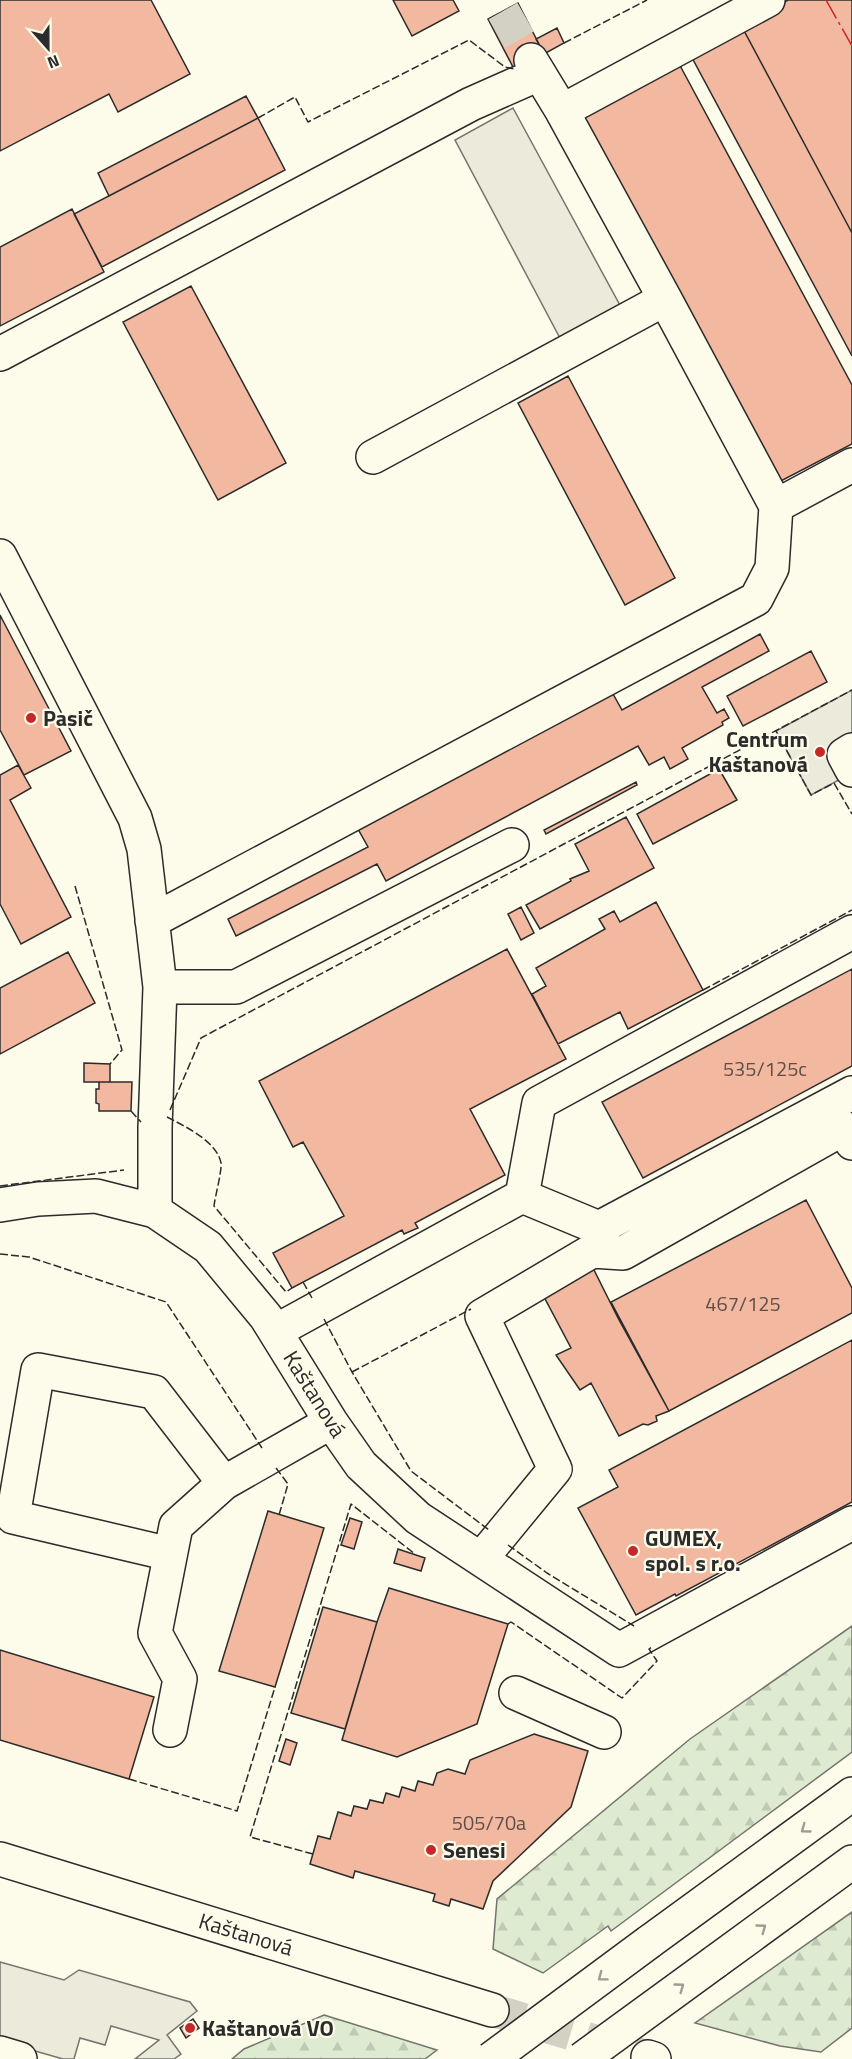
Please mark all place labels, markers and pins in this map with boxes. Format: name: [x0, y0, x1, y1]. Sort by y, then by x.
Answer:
place label: Pasič: [43, 701, 93, 735]
marker: Pasič: [24, 711, 38, 725]
place label: Centrum Kaštanová: [708, 722, 808, 781]
marker: Centrum Kaštanová: [813, 745, 827, 759]
place label: GUMEX, spol. s r.o.: [645, 1521, 741, 1580]
marker: GUMEX, spol. s r.o.: [626, 1544, 640, 1558]
place label: Senesi: [443, 1833, 506, 1867]
marker: Senesi: [424, 1843, 438, 1857]
place label: Kaštanová VO: [202, 2011, 334, 2045]
marker: Kaštanová VO: [183, 2021, 197, 2035]

